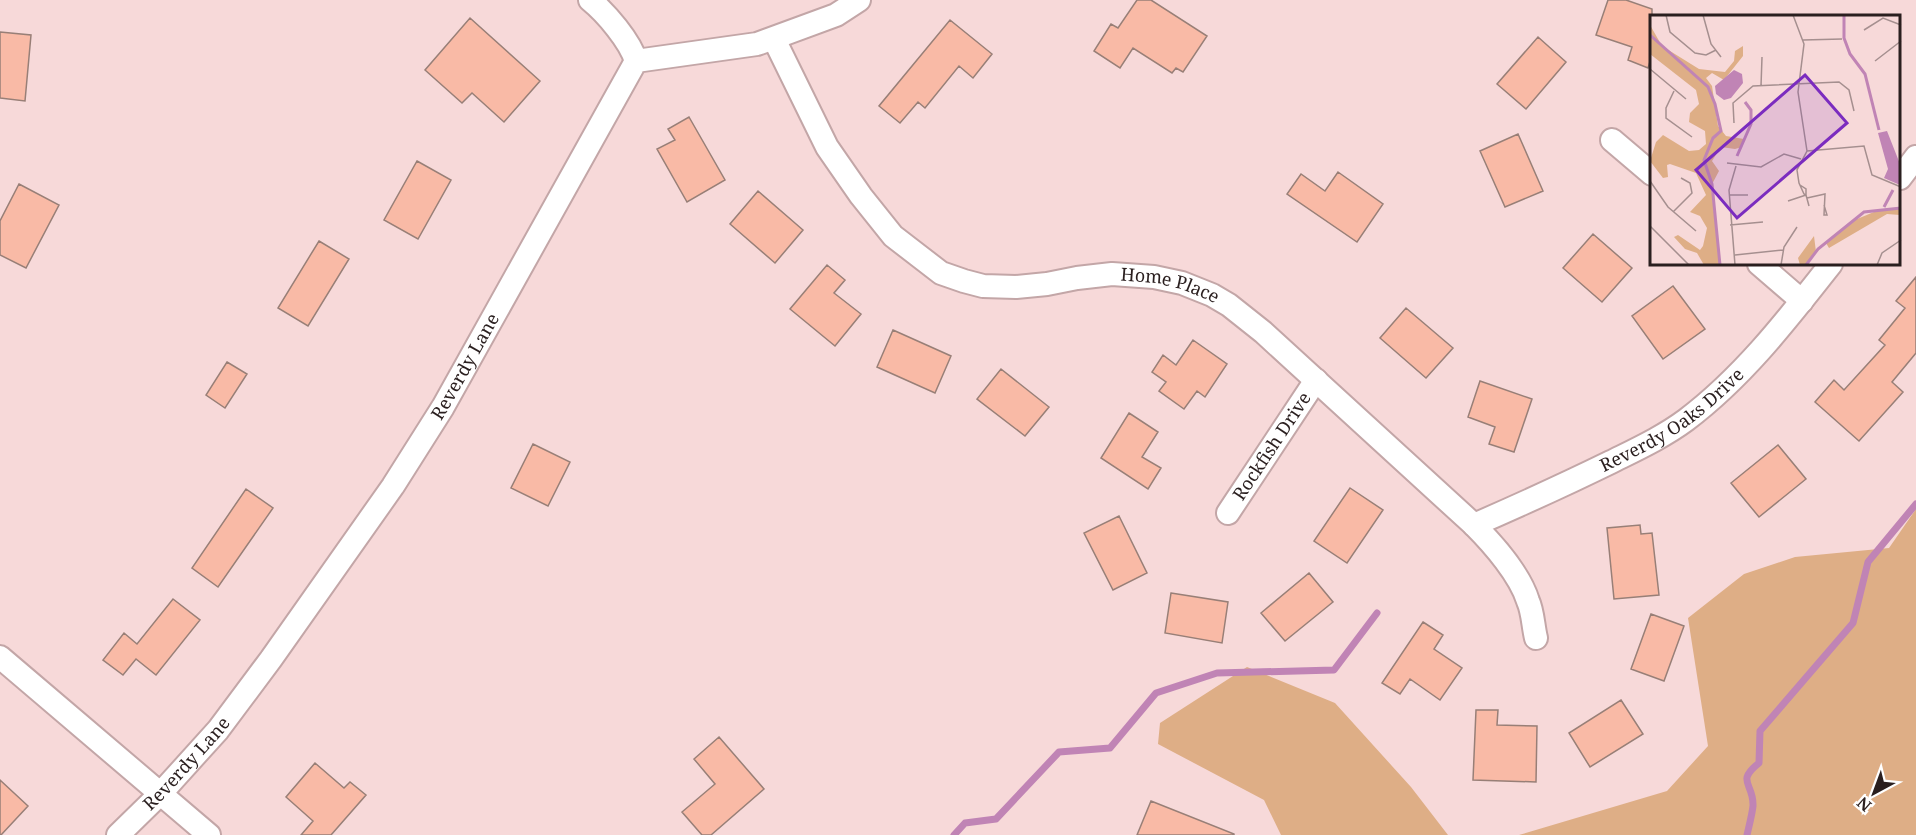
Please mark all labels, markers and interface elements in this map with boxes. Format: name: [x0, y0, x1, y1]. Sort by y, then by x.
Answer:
inset map: [1650, 15, 1901, 266]
street label: Home Place: [1120, 262, 1224, 308]
street label: Reverdy Lane: [425, 309, 504, 424]
street label: Reverdy Oaks Drive: [1596, 362, 1748, 477]
street label: Rockfish Drive: [1227, 387, 1316, 505]
street label: Reverdy Lane: [137, 712, 235, 815]
north arrow: [1844, 763, 1904, 823]
text: N: [1852, 792, 1876, 817]

